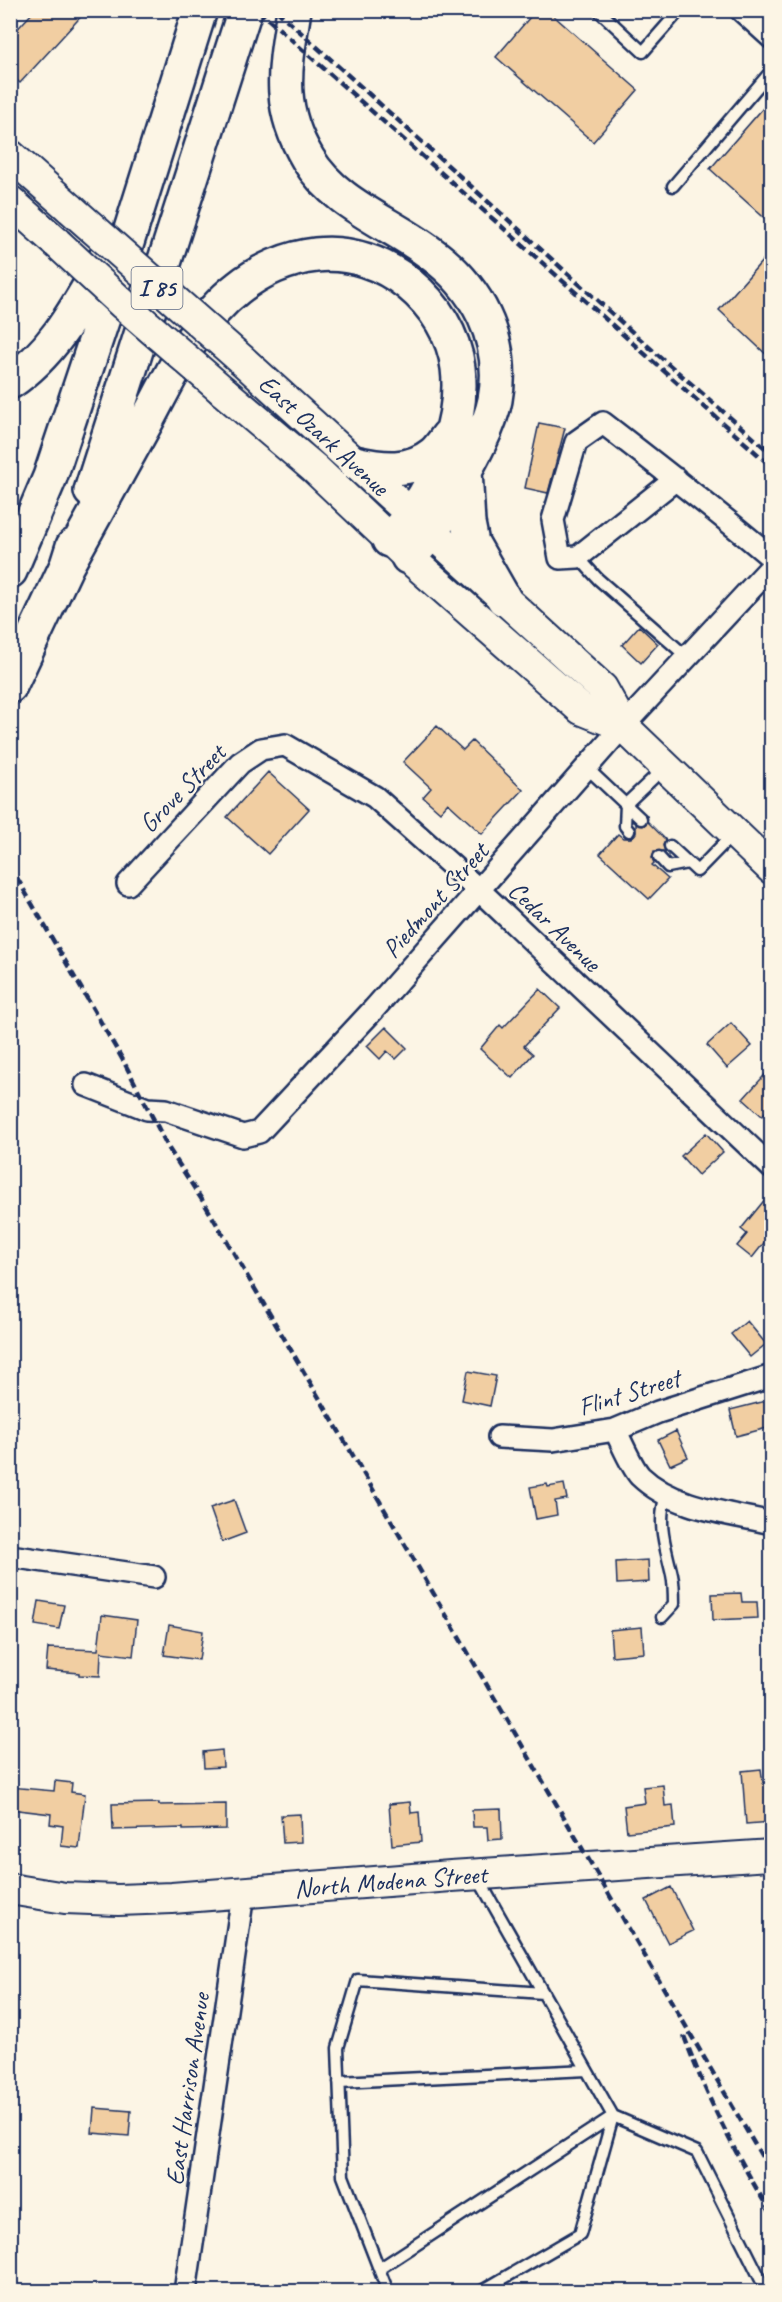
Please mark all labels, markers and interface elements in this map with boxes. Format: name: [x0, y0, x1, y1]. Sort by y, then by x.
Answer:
road number: I 85: [132, 267, 182, 309]
street label: East Ozark Avenue: [252, 367, 397, 504]
street label: Grove Street: [132, 735, 234, 840]
street label: Piedmont Street: [375, 834, 497, 965]
street label: Cedar Avenue: [501, 874, 609, 980]
street label: Flint Street: [574, 1360, 687, 1424]
street label: North Modena Street: [293, 1858, 490, 1905]
street label: East Harrison Avenue: [158, 1989, 218, 2187]

